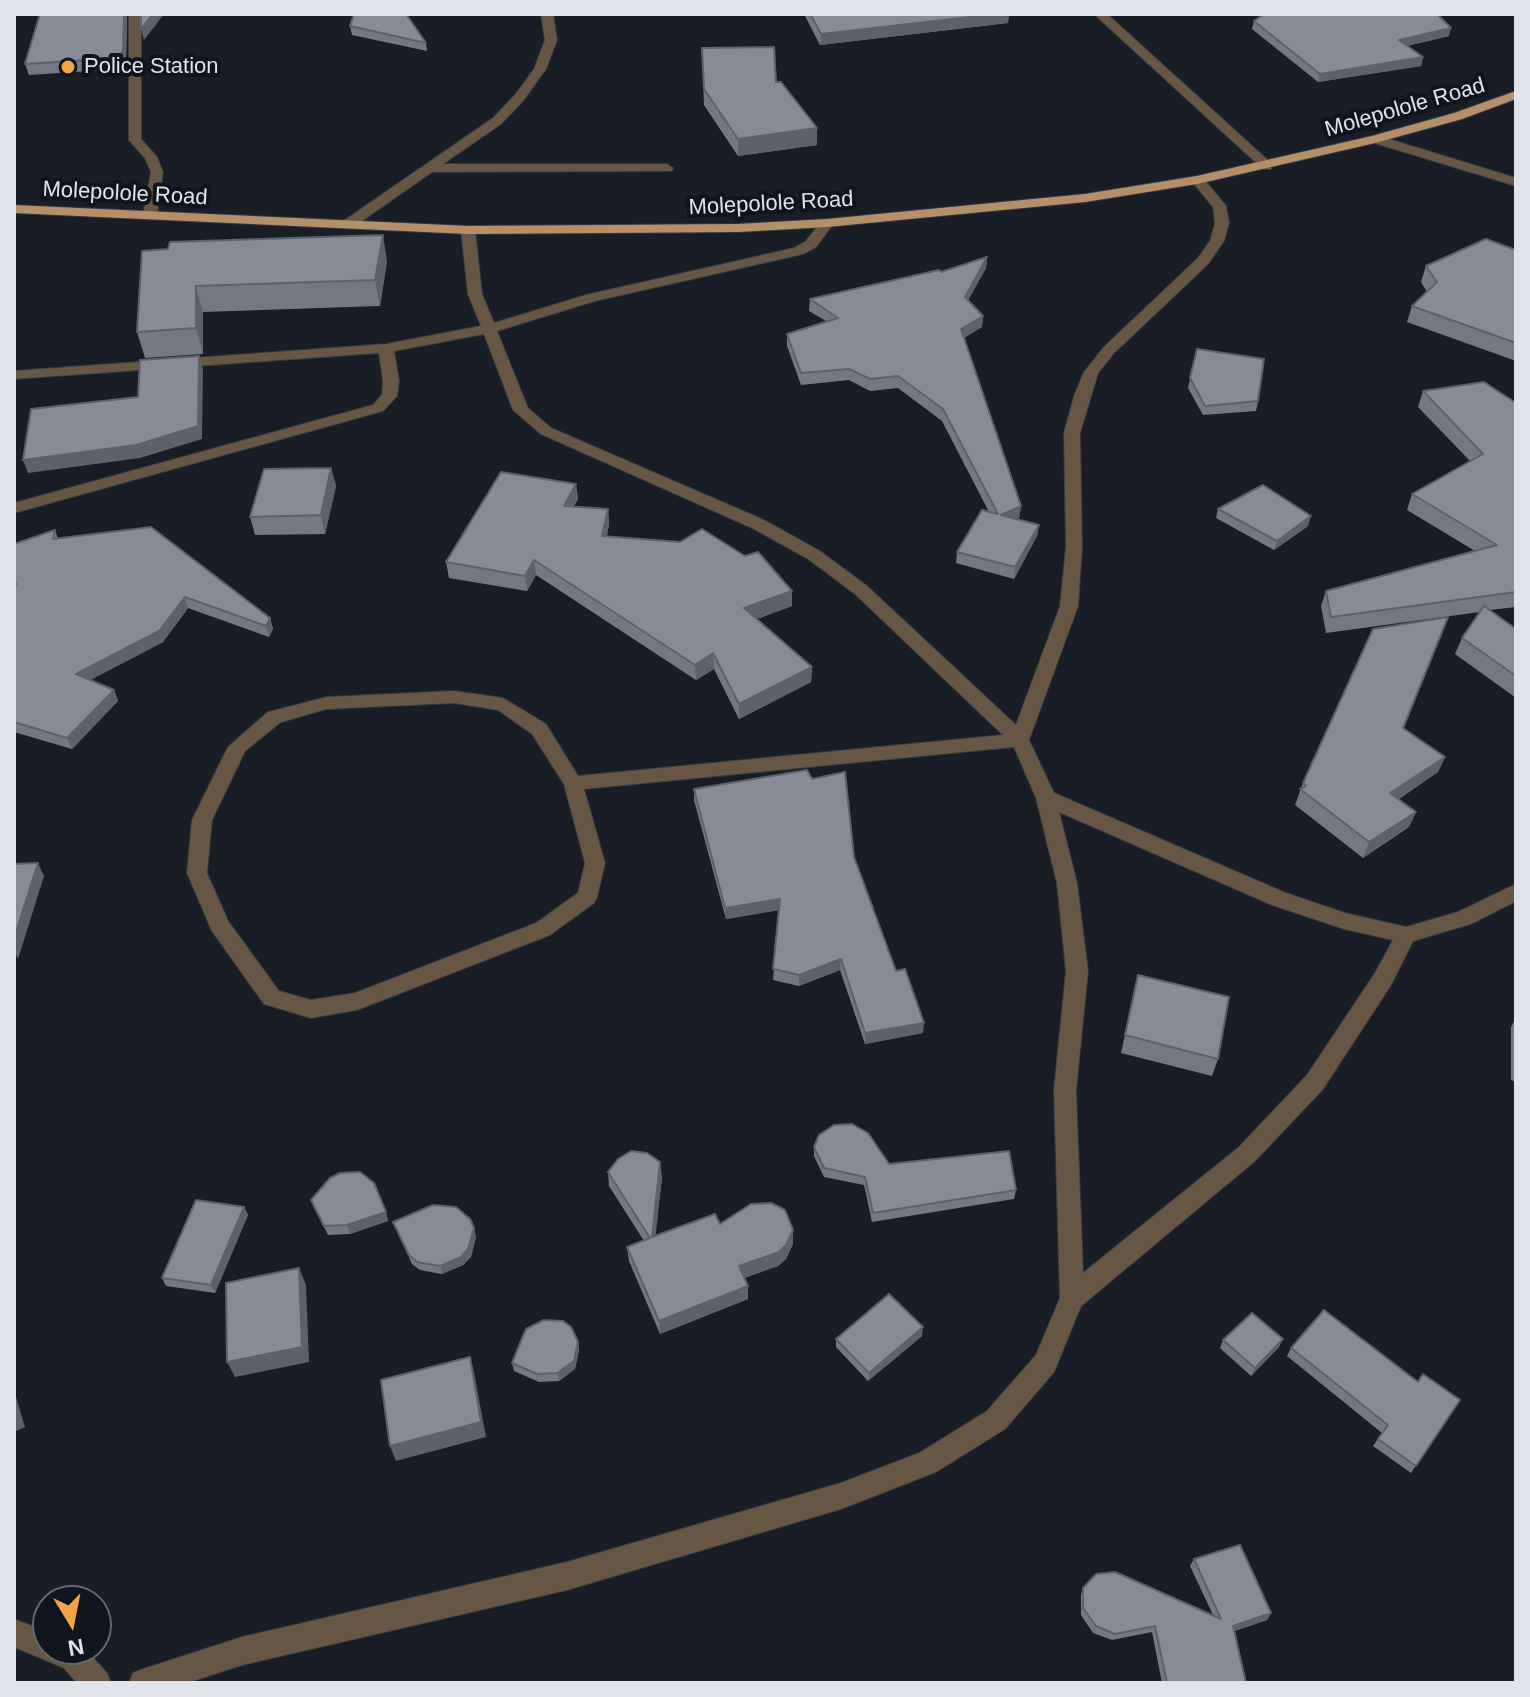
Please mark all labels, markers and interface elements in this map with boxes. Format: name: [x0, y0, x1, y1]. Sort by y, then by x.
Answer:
place label: Police Station: [84, 54, 219, 80]
marker: Police Station: [59, 58, 77, 76]
street label: Molepolole Road: [1322, 73, 1488, 143]
street label: Molepolole Road: [42, 176, 208, 212]
street label: Molepolole Road: [688, 186, 854, 222]
north arrow: [32, 1585, 112, 1665]
text: N: [66, 1633, 86, 1661]

